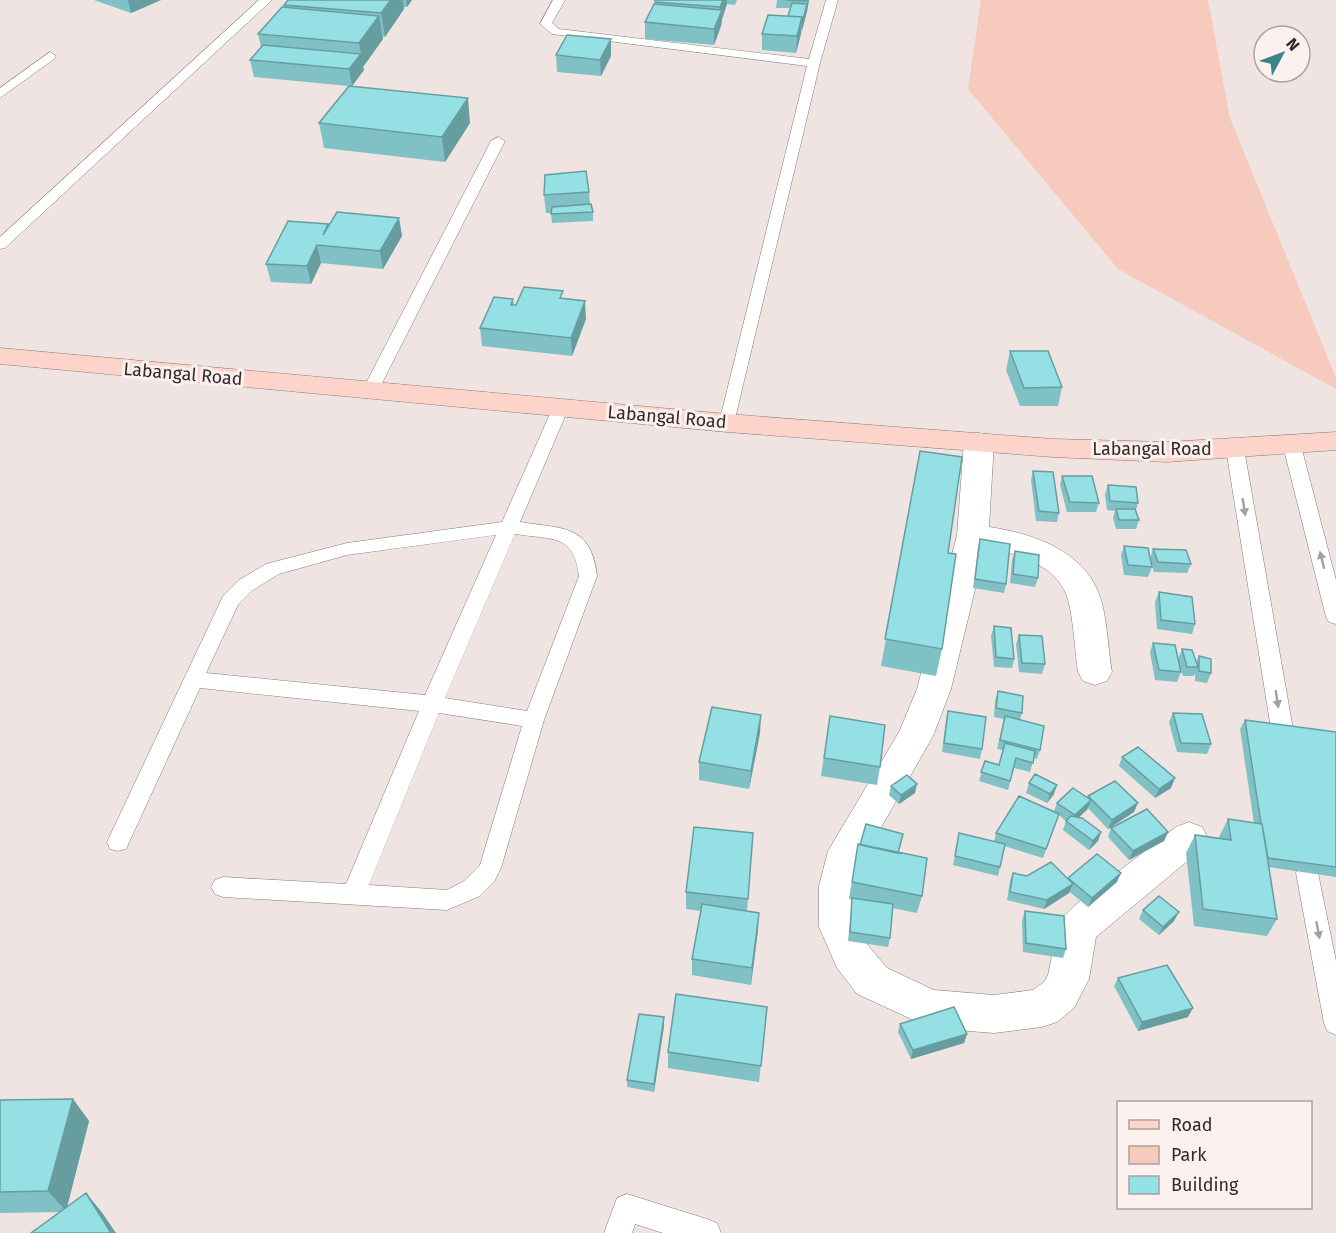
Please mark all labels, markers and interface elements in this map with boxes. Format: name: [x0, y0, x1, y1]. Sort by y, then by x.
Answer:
north arrow: [1252, 24, 1312, 84]
text: N: [1282, 34, 1304, 55]
street label: Labangal Road: [122, 358, 244, 390]
street label: Labangal Road: [606, 401, 728, 433]
street label: Labangal Road: [1092, 438, 1212, 460]
one-way arrow: [1240, 498, 1249, 517]
one-way arrow: [1316, 551, 1326, 569]
one-way arrow: [1272, 690, 1281, 709]
one-way arrow: [1314, 921, 1323, 940]
legend: [1117, 1101, 1312, 1209]
text: Road: [1171, 1114, 1213, 1136]
text: Park: [1171, 1144, 1207, 1166]
text: Building: [1171, 1174, 1239, 1196]

